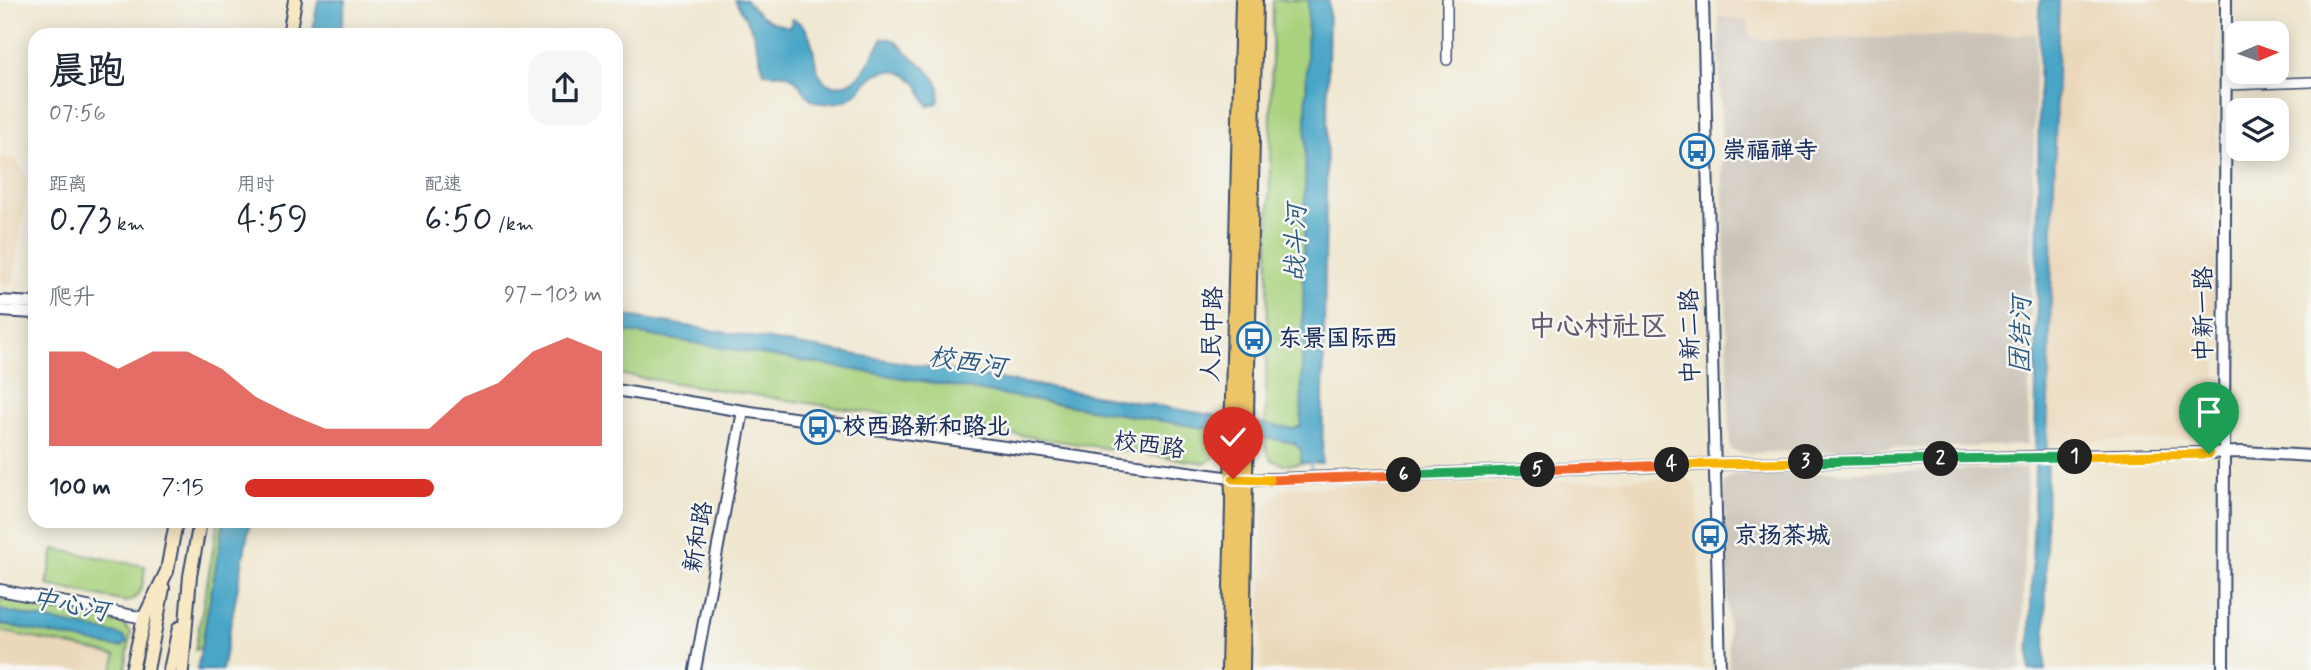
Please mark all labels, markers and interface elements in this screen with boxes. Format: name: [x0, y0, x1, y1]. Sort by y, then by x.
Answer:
north arrow: [2226, 21, 2289, 84]
map controls: [2226, 21, 2289, 161]
text: 晨跑: [49, 48, 125, 97]
button: share: [528, 51, 602, 125]
button: layers: [2226, 98, 2289, 161]
text: 07:56: [49, 99, 106, 129]
bus stop icon: 崇福禅寺: [1678, 132, 1716, 170]
place label: 崇福禅寺: [1722, 136, 1818, 167]
text: 距离: [49, 172, 87, 197]
text: 用时: [237, 172, 275, 197]
text: 配速: [424, 172, 462, 197]
text: 0.73: [49, 197, 112, 243]
text: 4:59: [237, 197, 308, 243]
text: 6:50: [424, 197, 493, 243]
water label: 战斗河: [1279, 200, 1315, 282]
text: km: [112, 212, 145, 237]
text: /km: [493, 212, 534, 237]
street label: 中新一路: [2189, 266, 2220, 362]
text: 97–103 m: [504, 280, 602, 310]
text: 爬升: [49, 283, 95, 313]
street label: 人民中路: [1196, 285, 1230, 383]
street label: 中新二路: [1675, 288, 1707, 384]
water label: 团结河: [2004, 292, 2040, 374]
district label: 中心村社区: [1528, 309, 1668, 346]
bus stop icon: 东景国际西: [1235, 320, 1273, 358]
place label: 东景国际西: [1278, 324, 1398, 355]
water label: 校西河: [926, 340, 1012, 387]
pin: [2179, 382, 2239, 454]
icon: arrive: [2190, 393, 2228, 431]
pin: [1203, 407, 1263, 479]
bus stop icon: 校西路新和路北: [799, 408, 837, 446]
place label: 校西路新和路北: [842, 412, 1010, 443]
icon: check: [1214, 418, 1252, 456]
street label: 校西路: [1111, 426, 1187, 466]
pin: 1: [2058, 440, 2092, 475]
pin: 2: [1924, 442, 1958, 476]
pin: 3: [1788, 444, 1824, 480]
text: 1: [2070, 444, 2079, 469]
text: 2: [1936, 446, 1945, 471]
pin: 4: [1654, 448, 1690, 482]
text: 3: [1801, 449, 1810, 474]
pin: 5: [1520, 452, 1556, 488]
text: 4: [1666, 452, 1677, 477]
text: 5: [1532, 457, 1543, 482]
pin: 6: [1386, 458, 1422, 492]
text: 6: [1399, 462, 1408, 487]
text: 100 m: [49, 473, 111, 503]
text: 7:15: [161, 473, 204, 503]
street label: 新和路: [677, 499, 721, 575]
bus stop icon: 京扬茶城: [1691, 517, 1729, 555]
place label: 京扬茶城: [1734, 521, 1830, 552]
water label: 中心河: [28, 582, 115, 631]

